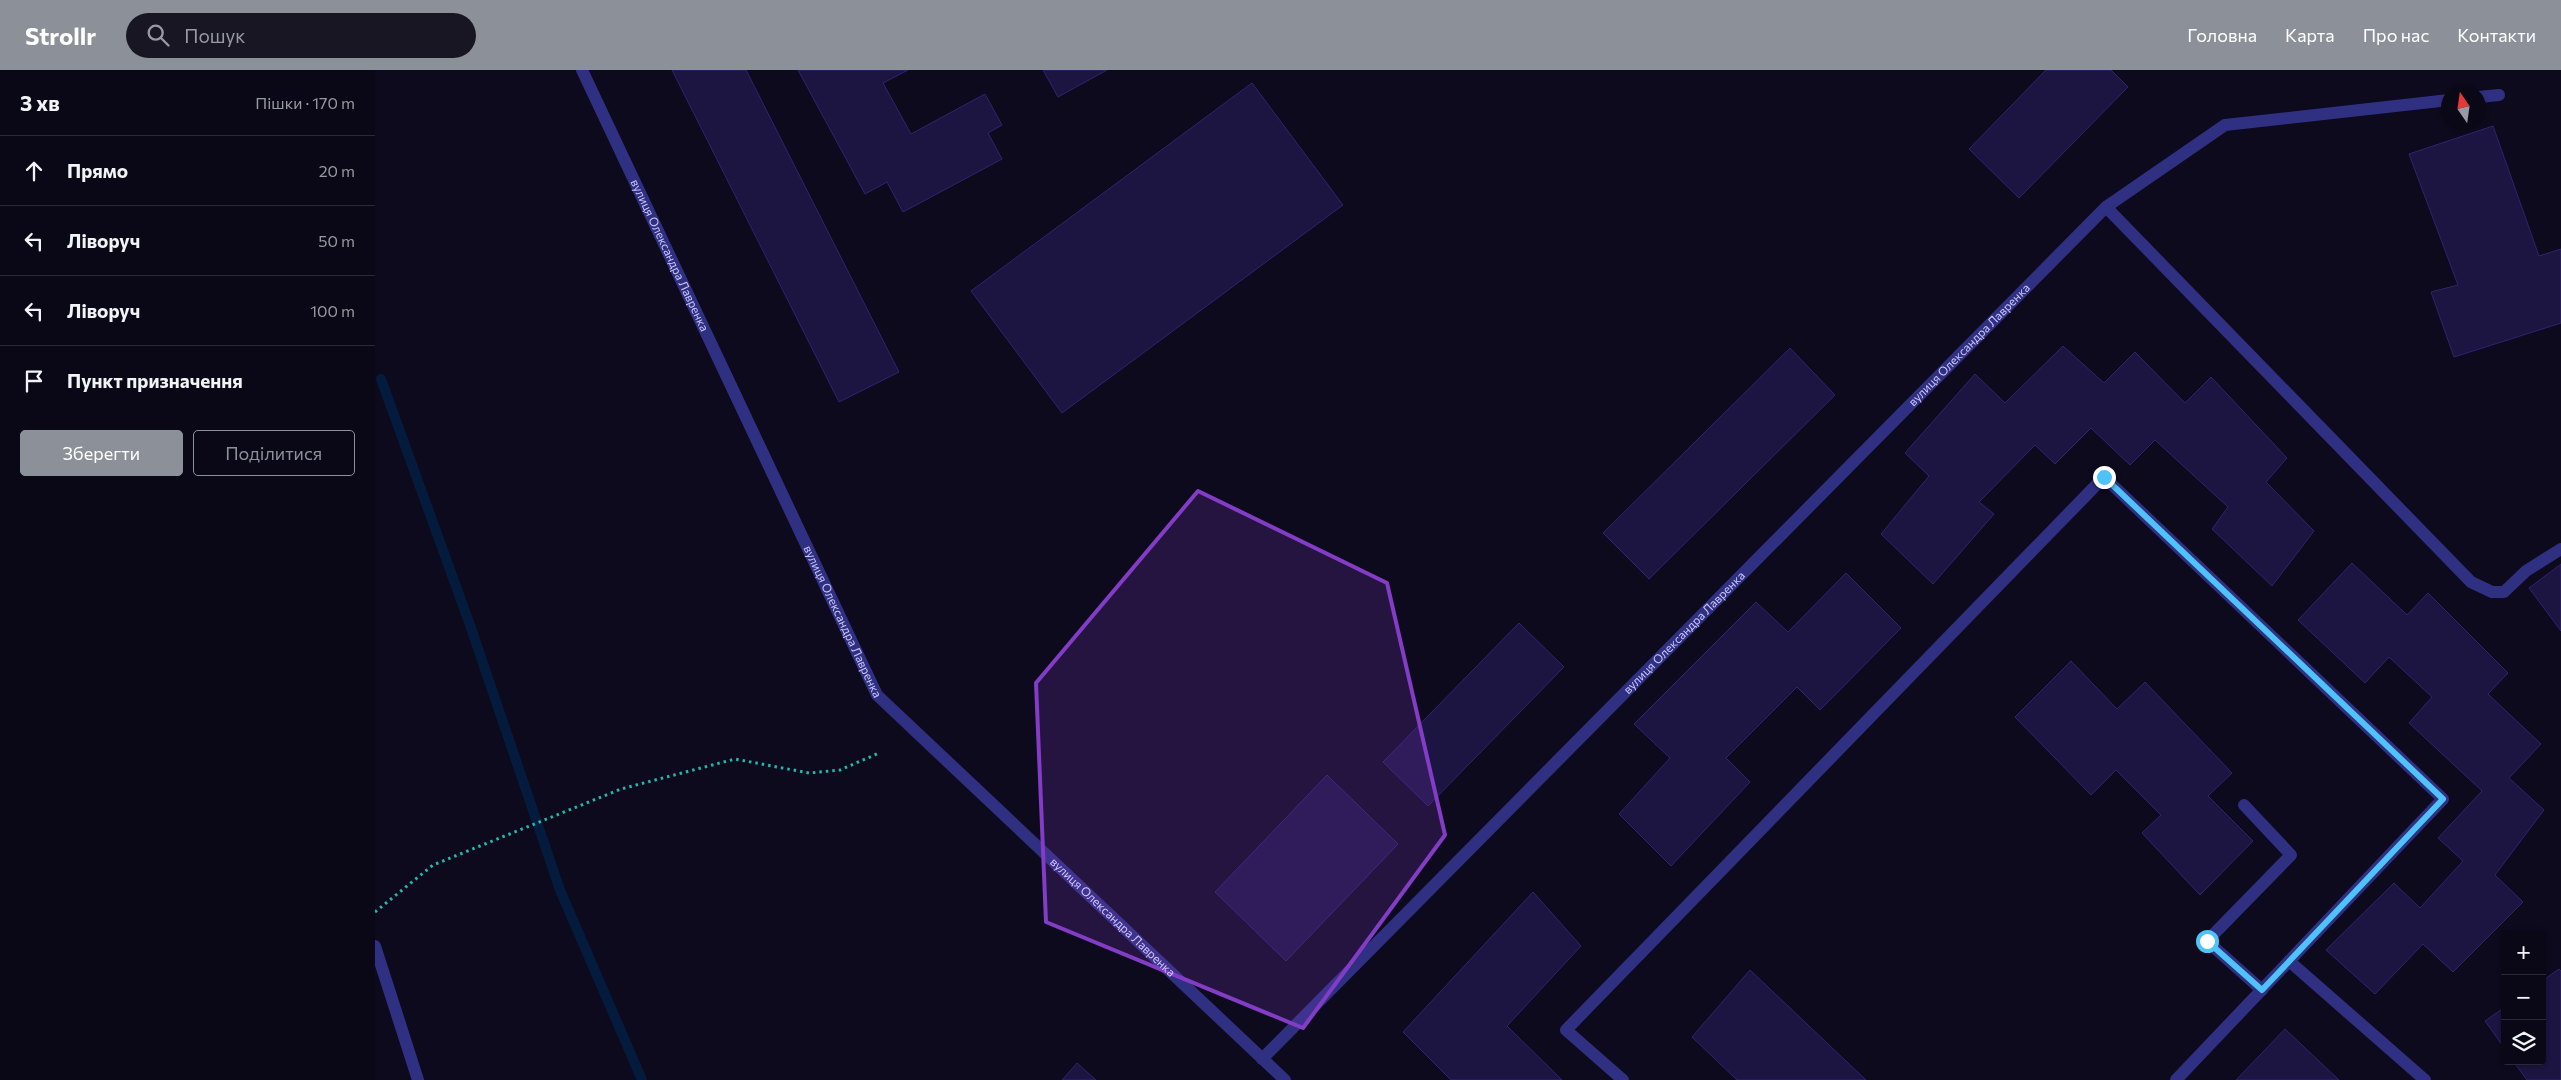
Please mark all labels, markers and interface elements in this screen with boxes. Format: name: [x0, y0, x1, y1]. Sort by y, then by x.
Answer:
search box: [126, 13, 476, 58]
text: Strollr: [25, 21, 96, 50]
icon: search: [144, 21, 172, 49]
text: Пошук: [184, 24, 246, 47]
text: Головна: [2187, 24, 2257, 46]
text: Карта: [2285, 24, 2335, 46]
text: Про нас: [2363, 24, 2429, 46]
text: Контакти: [2457, 24, 2536, 46]
north arrow: [2441, 85, 2486, 130]
text: 3 хв: [20, 90, 60, 115]
text: Пішки · 170 m: [255, 93, 355, 112]
icon: ahead: [20, 157, 48, 185]
text: Прямо: [67, 159, 128, 182]
text: 20 m: [319, 161, 355, 180]
street label: вулиця Олександра Лавренка: [628, 177, 712, 333]
icon: left: [20, 227, 48, 255]
text: Ліворуч: [67, 229, 140, 252]
text: 50 m: [318, 231, 355, 250]
street label: вулиця Олександра Лавренка: [1905, 280, 2032, 408]
icon: left: [20, 297, 48, 325]
text: Ліворуч: [67, 299, 140, 322]
text: 100 m: [310, 301, 355, 320]
icon: arrive: [20, 367, 48, 395]
text: Пункт призначення: [67, 369, 243, 392]
button: Зберегти: [20, 430, 183, 476]
button: Поділитися: [193, 430, 355, 476]
route end: [2093, 466, 2116, 489]
street label: вулиця Олександра Лавренка: [801, 543, 885, 700]
street label: вулиця Олександра Лавренка: [1620, 568, 1747, 696]
street label: вулиця Олександра Лавренка: [1048, 854, 1179, 979]
route start: [2196, 930, 2219, 953]
map controls: [2501, 930, 2546, 1065]
button: +: [2501, 930, 2546, 975]
button: −: [2501, 975, 2546, 1020]
button: layers: [2501, 1020, 2546, 1065]

